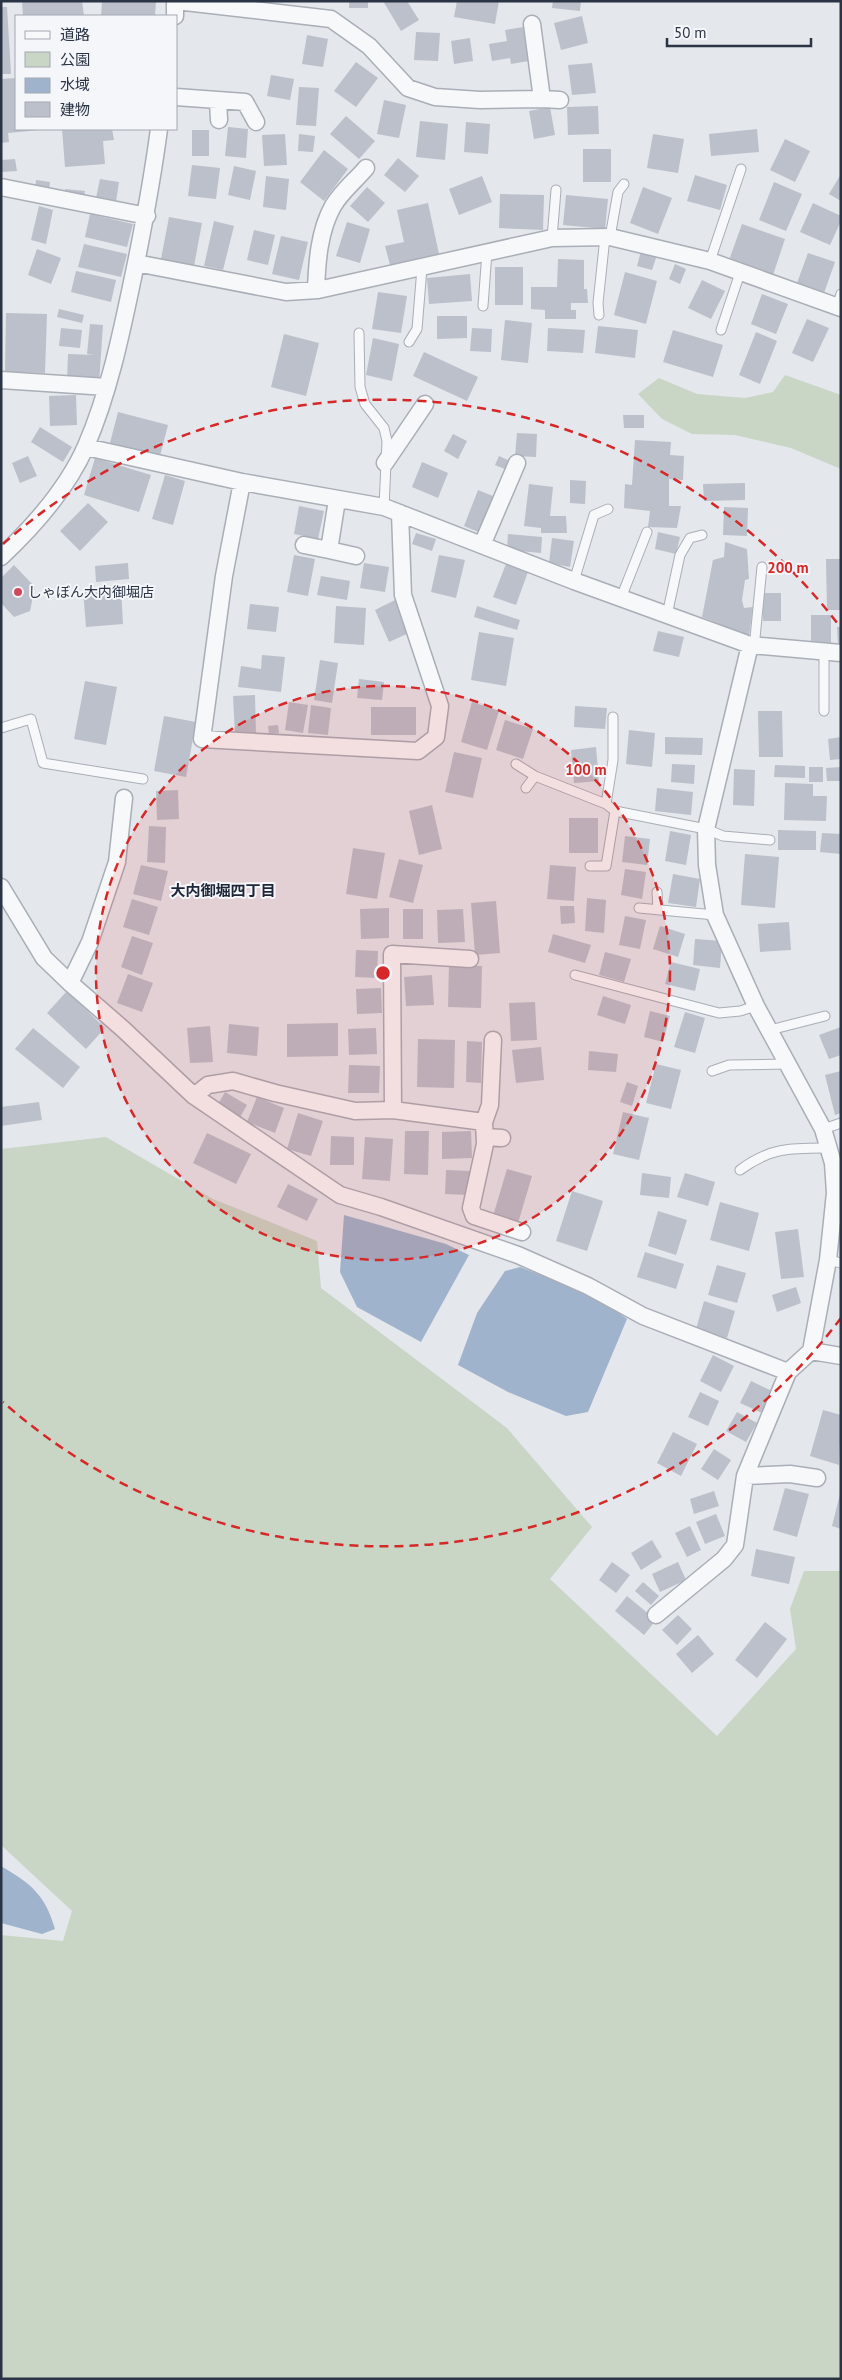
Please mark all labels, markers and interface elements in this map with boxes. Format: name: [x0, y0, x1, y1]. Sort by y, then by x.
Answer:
legend: [15, 15, 178, 130]
scale bar: [667, 15, 811, 47]
text: 50 m: [674, 23, 707, 42]
text: 道路: [60, 25, 90, 44]
text: 公園: [60, 50, 90, 69]
text: 水域: [60, 75, 90, 94]
text: 建物: [60, 100, 90, 119]
text: 200 m: [767, 558, 809, 577]
place label: しゃぼん大内御堀店: [28, 583, 154, 601]
marker: しゃぼん大内御堀店: [12, 586, 24, 598]
text: 100 m: [565, 760, 607, 779]
district label: 大内御堀四丁目: [170, 881, 276, 900]
centre of rings: [374, 964, 392, 982]

